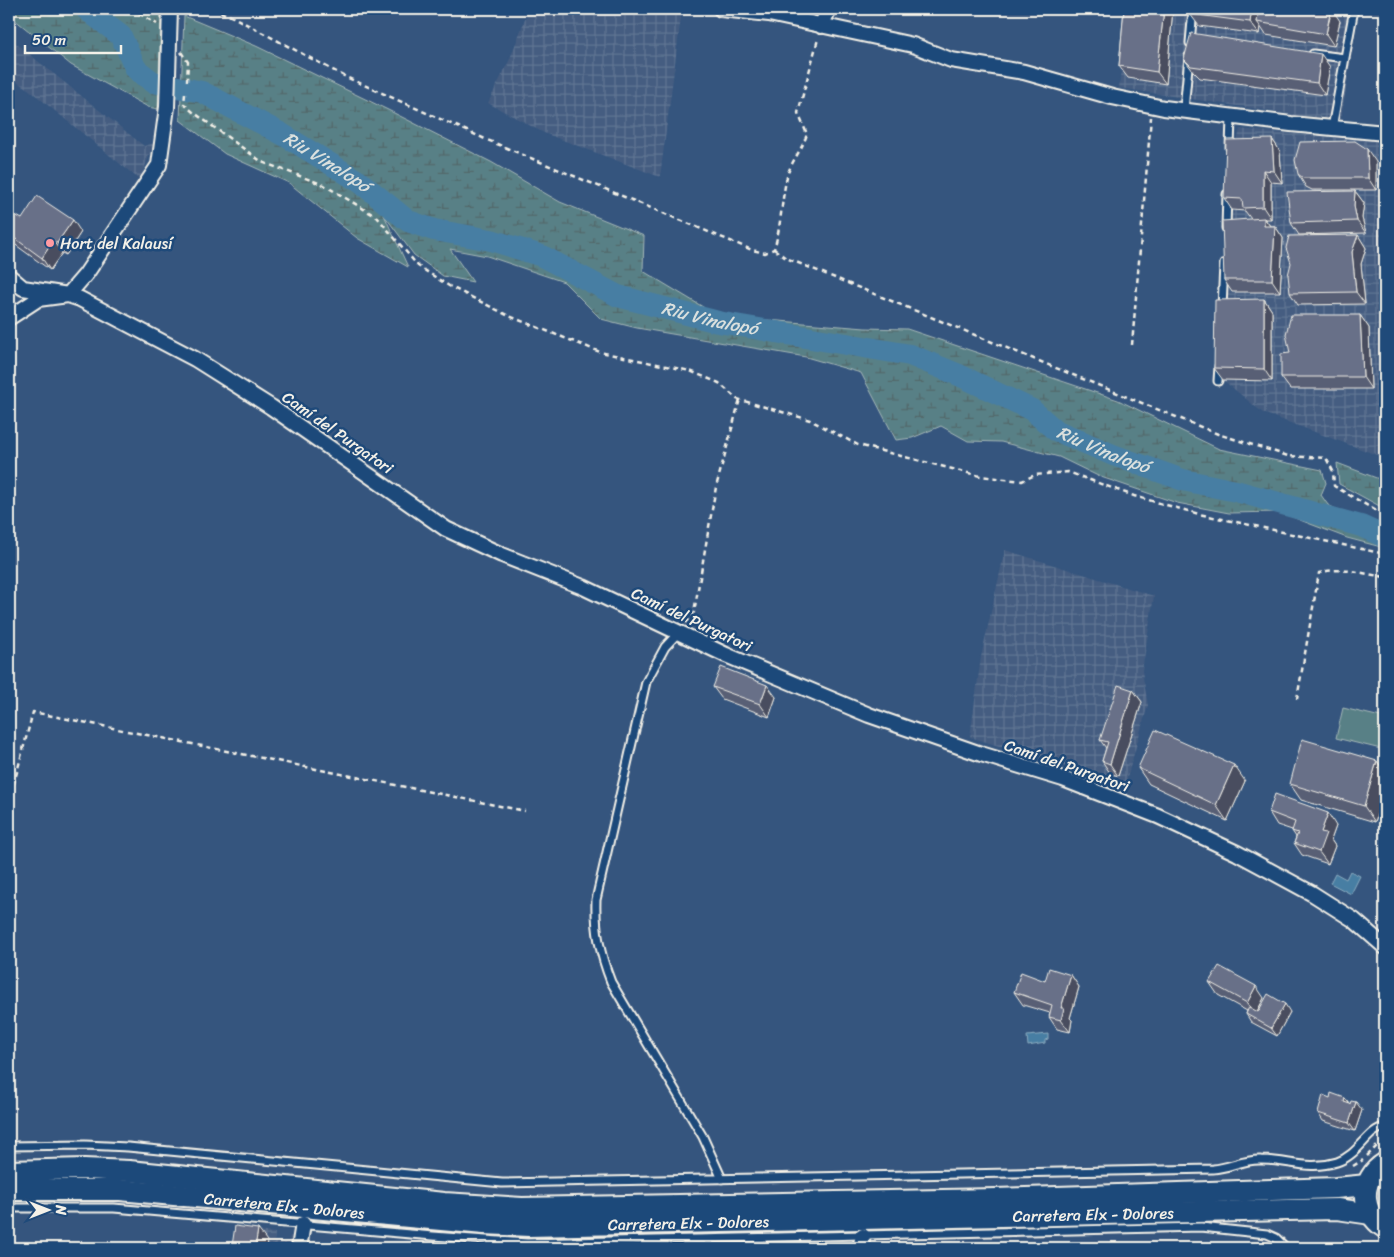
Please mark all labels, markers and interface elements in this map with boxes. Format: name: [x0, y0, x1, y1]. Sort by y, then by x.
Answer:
scale bar: [25, 22, 121, 54]
text: 50 m: [32, 27, 67, 53]
water label: Riu Vinalopó: [277, 122, 381, 203]
place label: Hort del Kalausí: [60, 229, 175, 258]
marker: Hort del Kalausí: [44, 237, 56, 249]
water label: Riu Vinalopó: [658, 292, 764, 345]
street label: Camí del Purgatori: [276, 383, 400, 482]
water label: Riu Vinalopó: [1052, 417, 1158, 484]
street label: Camí del Purgatori: [626, 579, 758, 660]
street label: Camí del Purgatori: [1000, 730, 1134, 801]
north arrow: [22, 1184, 72, 1234]
street label: Carretera Elx - Dolores: [203, 1184, 366, 1228]
street label: Carretera Elx - Dolores: [1012, 1198, 1174, 1231]
text: N: [48, 1204, 73, 1215]
street label: Carretera Elx - Dolores: [608, 1207, 770, 1239]

